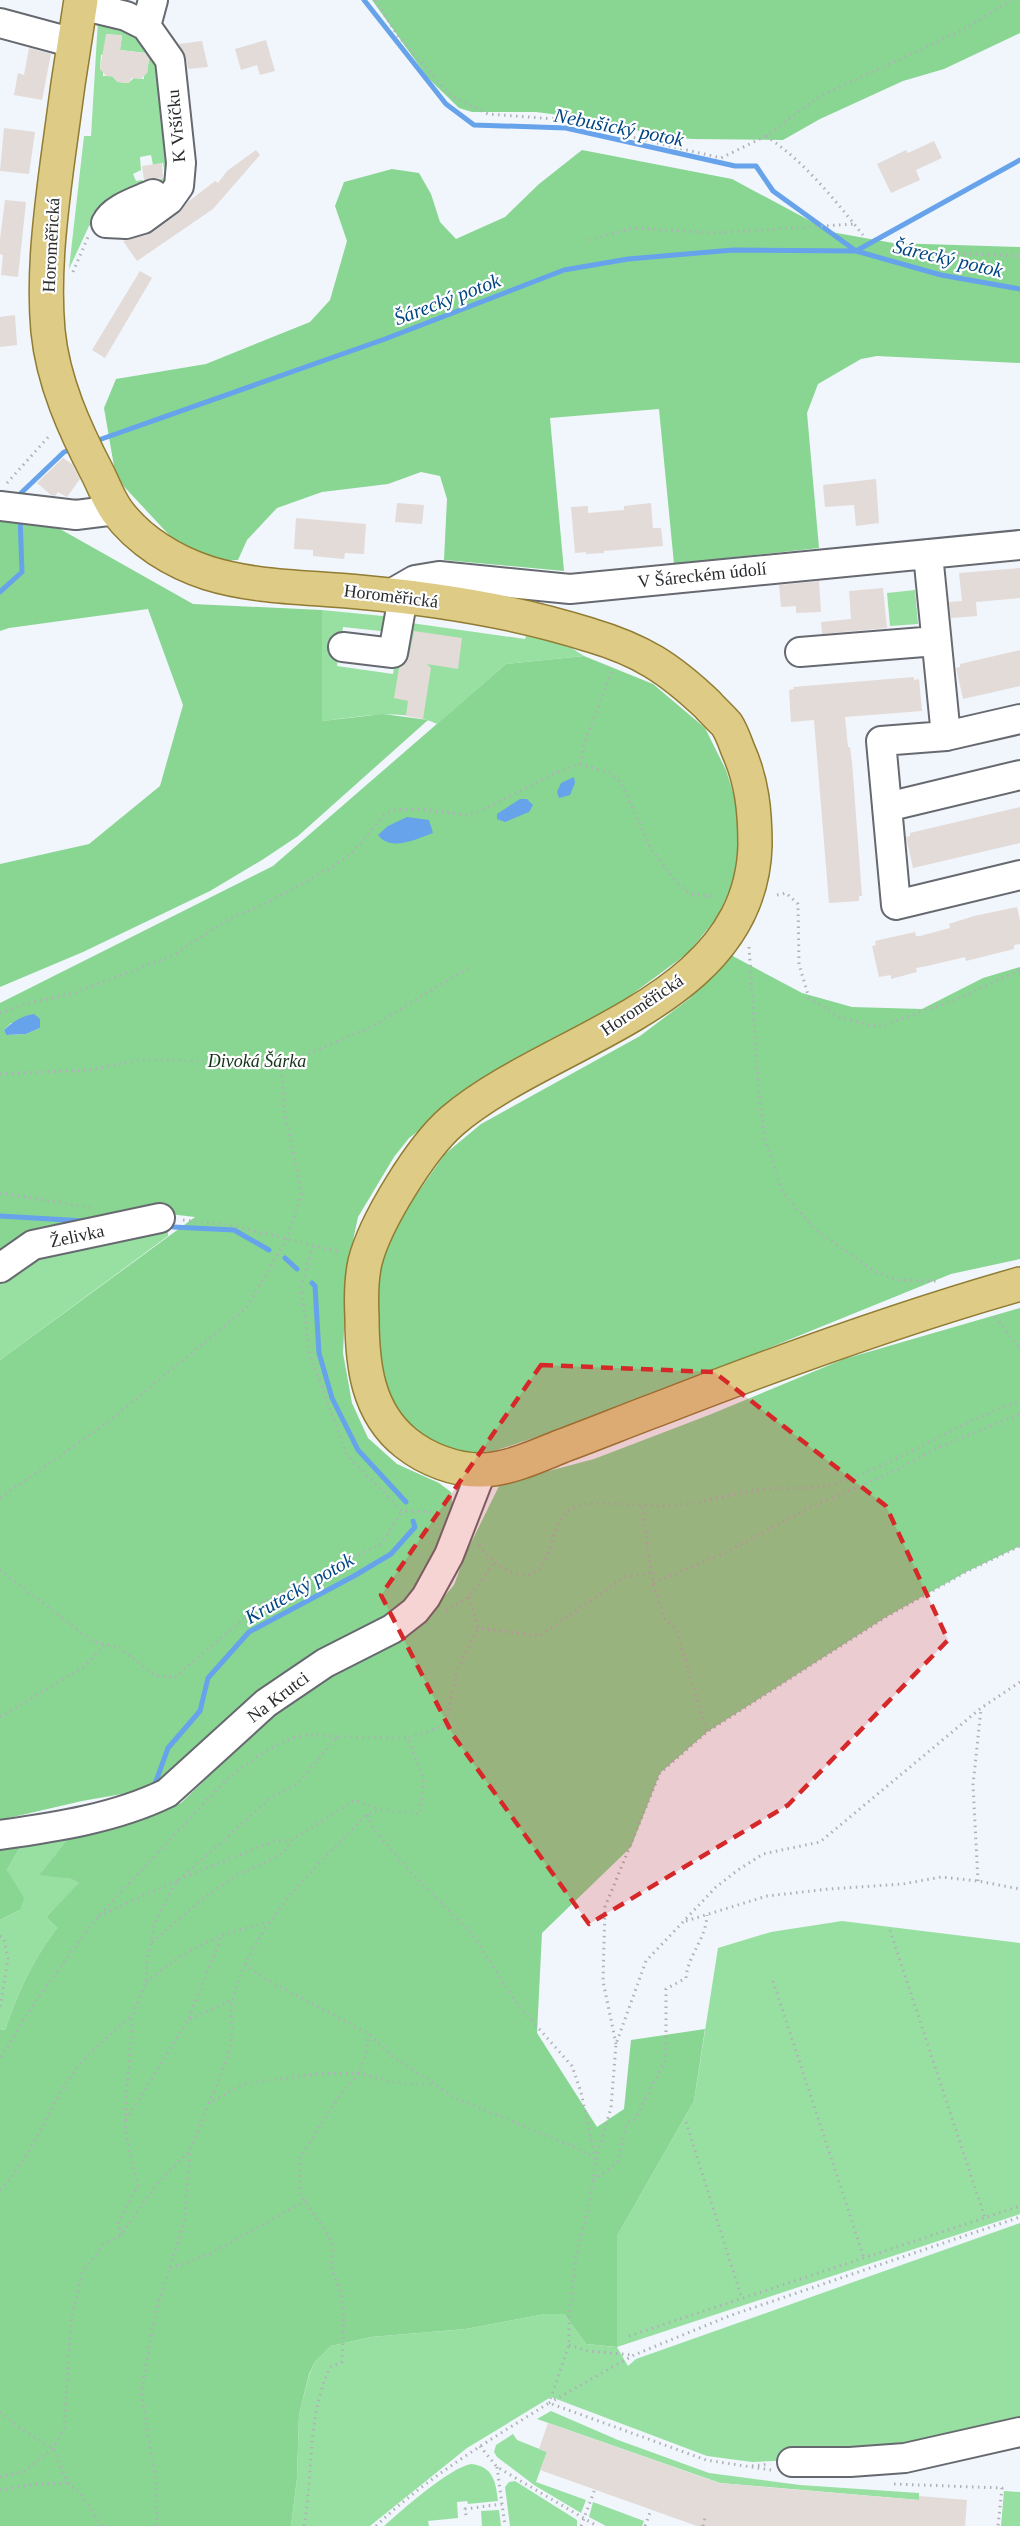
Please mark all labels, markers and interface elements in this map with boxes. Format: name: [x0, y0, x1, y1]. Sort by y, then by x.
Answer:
street label: K Vršíčku: [163, 89, 189, 163]
water label: Nebušický potok: [551, 103, 687, 152]
street label: Horoměřická: [39, 197, 63, 293]
water label: Šárecký potok: [891, 234, 1006, 283]
water label: Šárecký potok: [390, 267, 505, 330]
street label: V Šáreckém údolí: [636, 557, 768, 592]
street label: Horoměřická: [343, 580, 439, 612]
street label: Horoměřická: [597, 970, 687, 1040]
park label: Divoká Šárka: [207, 1050, 306, 1071]
street label: Želivka: [48, 1220, 106, 1251]
water label: Krutecký potok: [240, 1548, 359, 1629]
street label: Na Krutci: [243, 1668, 313, 1726]

